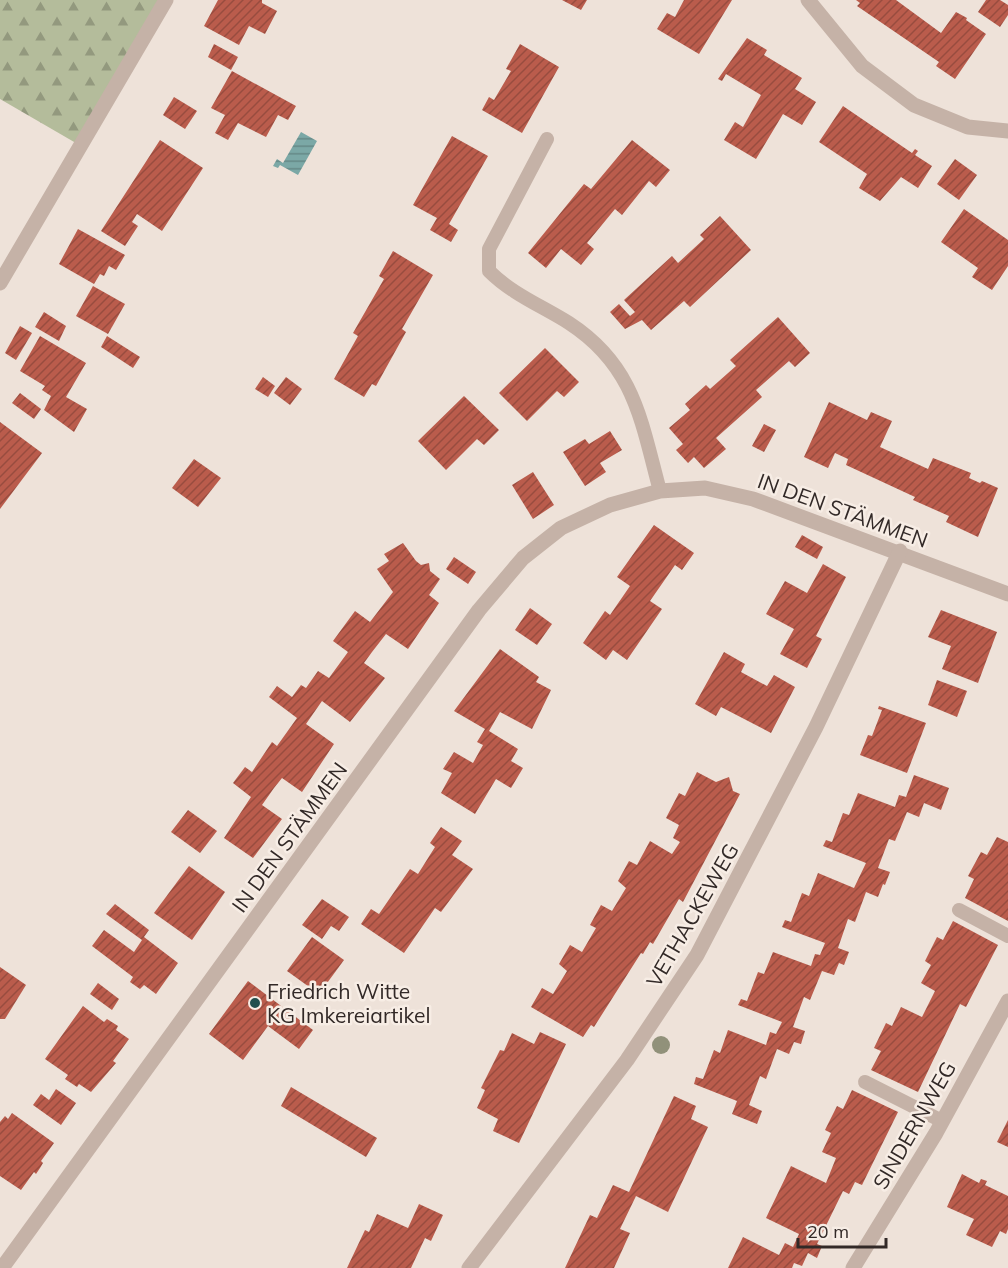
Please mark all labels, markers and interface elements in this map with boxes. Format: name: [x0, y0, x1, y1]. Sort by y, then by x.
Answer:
street label: IN DEN STÄMMEN: [754, 467, 932, 553]
street label: IN DEN STÄMMEN: [226, 757, 352, 917]
street label: VETHACKEWEG: [640, 839, 744, 991]
place label: Friedrich Witte KG Imkereiartikel: [267, 978, 430, 1028]
marker: Friedrich Witte KG Imkereiartikel: [248, 996, 262, 1010]
street label: SINDERNWEG: [867, 1056, 961, 1194]
scale bar: [798, 1211, 886, 1249]
text: 20 m: [807, 1220, 849, 1243]

